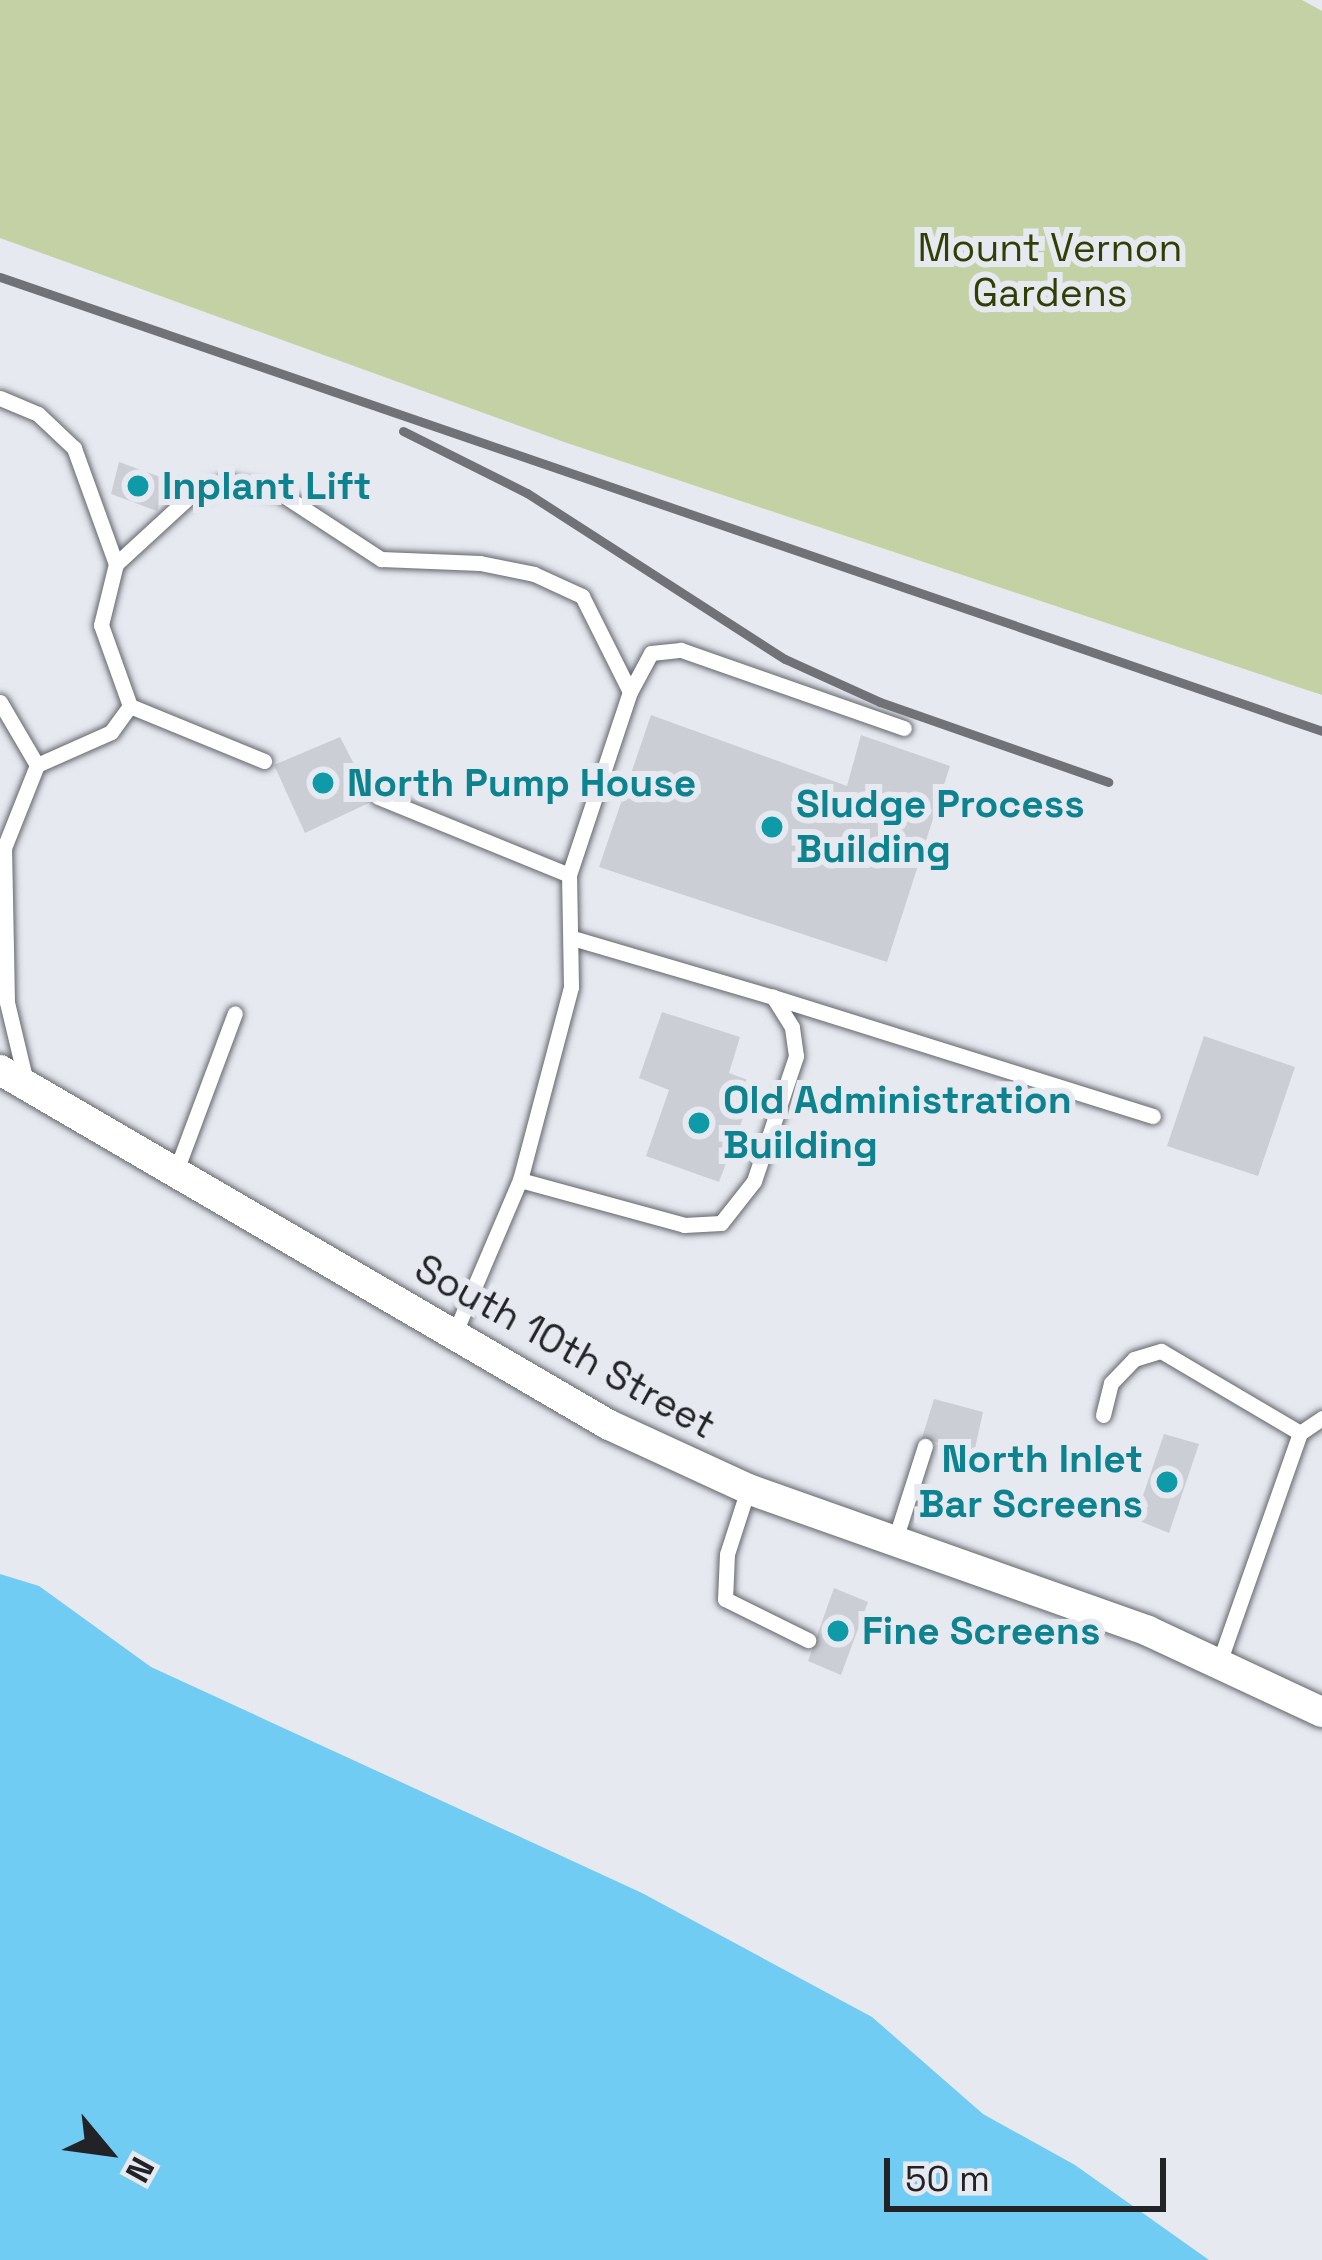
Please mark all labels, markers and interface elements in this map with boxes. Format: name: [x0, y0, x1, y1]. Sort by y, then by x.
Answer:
park label: Mount Vernon Gardens: [917, 226, 1183, 317]
place label: Inplant Lift: [162, 463, 371, 509]
marker: Inplant Lift: [125, 473, 151, 499]
place label: North Pump House: [347, 760, 696, 806]
marker: North Pump House: [310, 770, 336, 796]
place label: Sludge Process Building: [796, 782, 1085, 873]
marker: Sludge Process Building: [759, 814, 785, 840]
place label: Old Administration Building: [723, 1078, 1072, 1169]
marker: Old Administration Building: [686, 1110, 712, 1136]
street label: South 10th Street: [407, 1245, 723, 1449]
place label: North Inlet Bar Screens: [919, 1437, 1143, 1528]
marker: North Inlet Bar Screens: [1154, 1469, 1180, 1495]
place label: Fine Screens: [862, 1608, 1100, 1654]
marker: Fine Screens: [825, 1618, 851, 1644]
north arrow: [48, 2092, 168, 2212]
scale bar: [890, 2134, 1172, 2208]
text: N: [116, 2150, 163, 2189]
text: 50 m: [905, 2156, 990, 2202]

